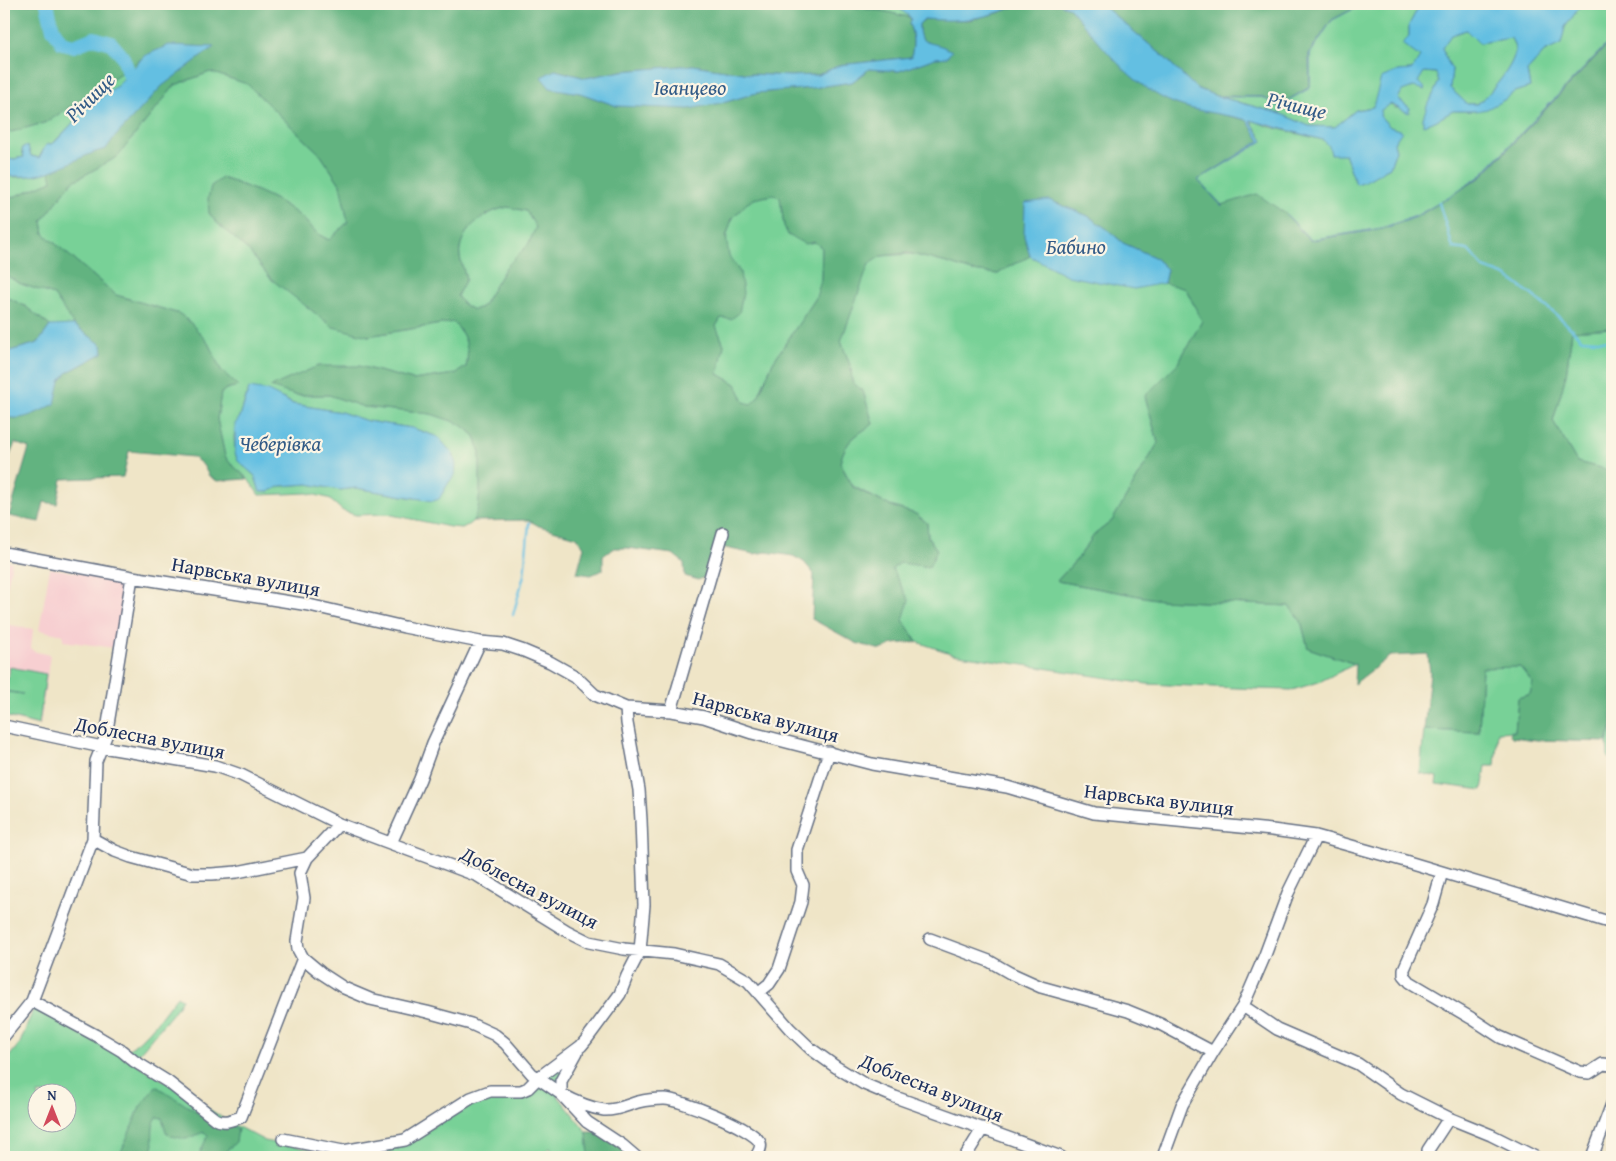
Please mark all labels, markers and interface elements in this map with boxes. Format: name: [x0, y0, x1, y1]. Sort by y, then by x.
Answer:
water label: Річище: [57, 65, 122, 130]
water label: Іванцево: [654, 72, 726, 103]
water label: Річище: [1263, 83, 1330, 127]
water label: Бабино: [1046, 231, 1106, 262]
water label: Чеберівка: [239, 428, 321, 459]
street label: Нарвська вулиця: [169, 549, 323, 603]
street label: Нарвська вулиця: [690, 683, 842, 749]
street label: Доблесна вулиця: [71, 708, 228, 766]
street label: Нарвська вулиця: [1083, 775, 1235, 823]
street label: Доблесна вулиця: [455, 838, 604, 936]
street label: Доблесна вулиця: [855, 1045, 1008, 1129]
north arrow: [28, 1084, 78, 1134]
text: N: [47, 1085, 57, 1105]

